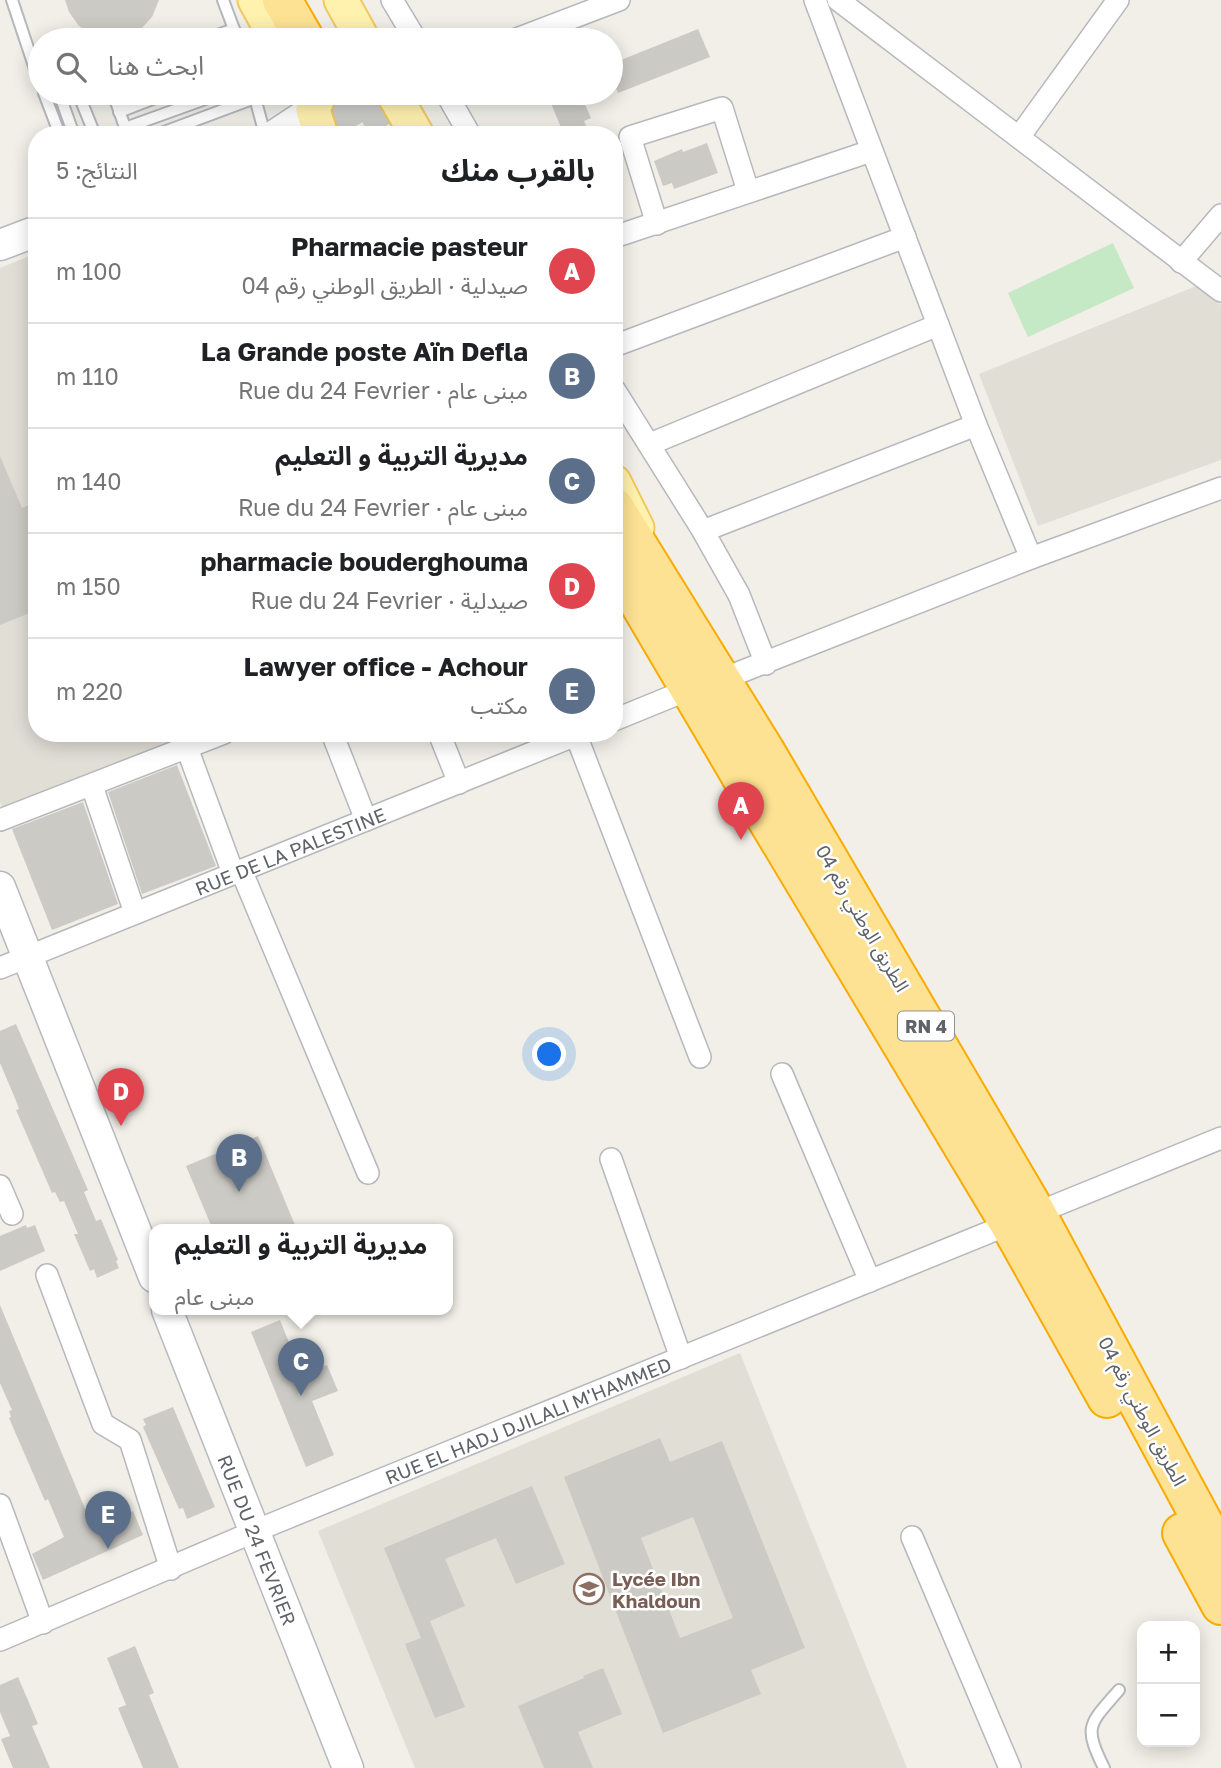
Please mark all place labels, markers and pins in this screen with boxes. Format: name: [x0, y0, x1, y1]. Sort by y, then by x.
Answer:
pin: A: [718, 782, 764, 840]
pin: D: [98, 1068, 144, 1126]
pin: B: [216, 1134, 262, 1192]
pin: C: [278, 1338, 324, 1396]
pin: E: [85, 1491, 131, 1549]
place label: Lycée Ibn Khaldoun: [612, 1567, 700, 1612]
school or university icon: Lycée Ibn Khaldoun: [572, 1572, 606, 1606]

